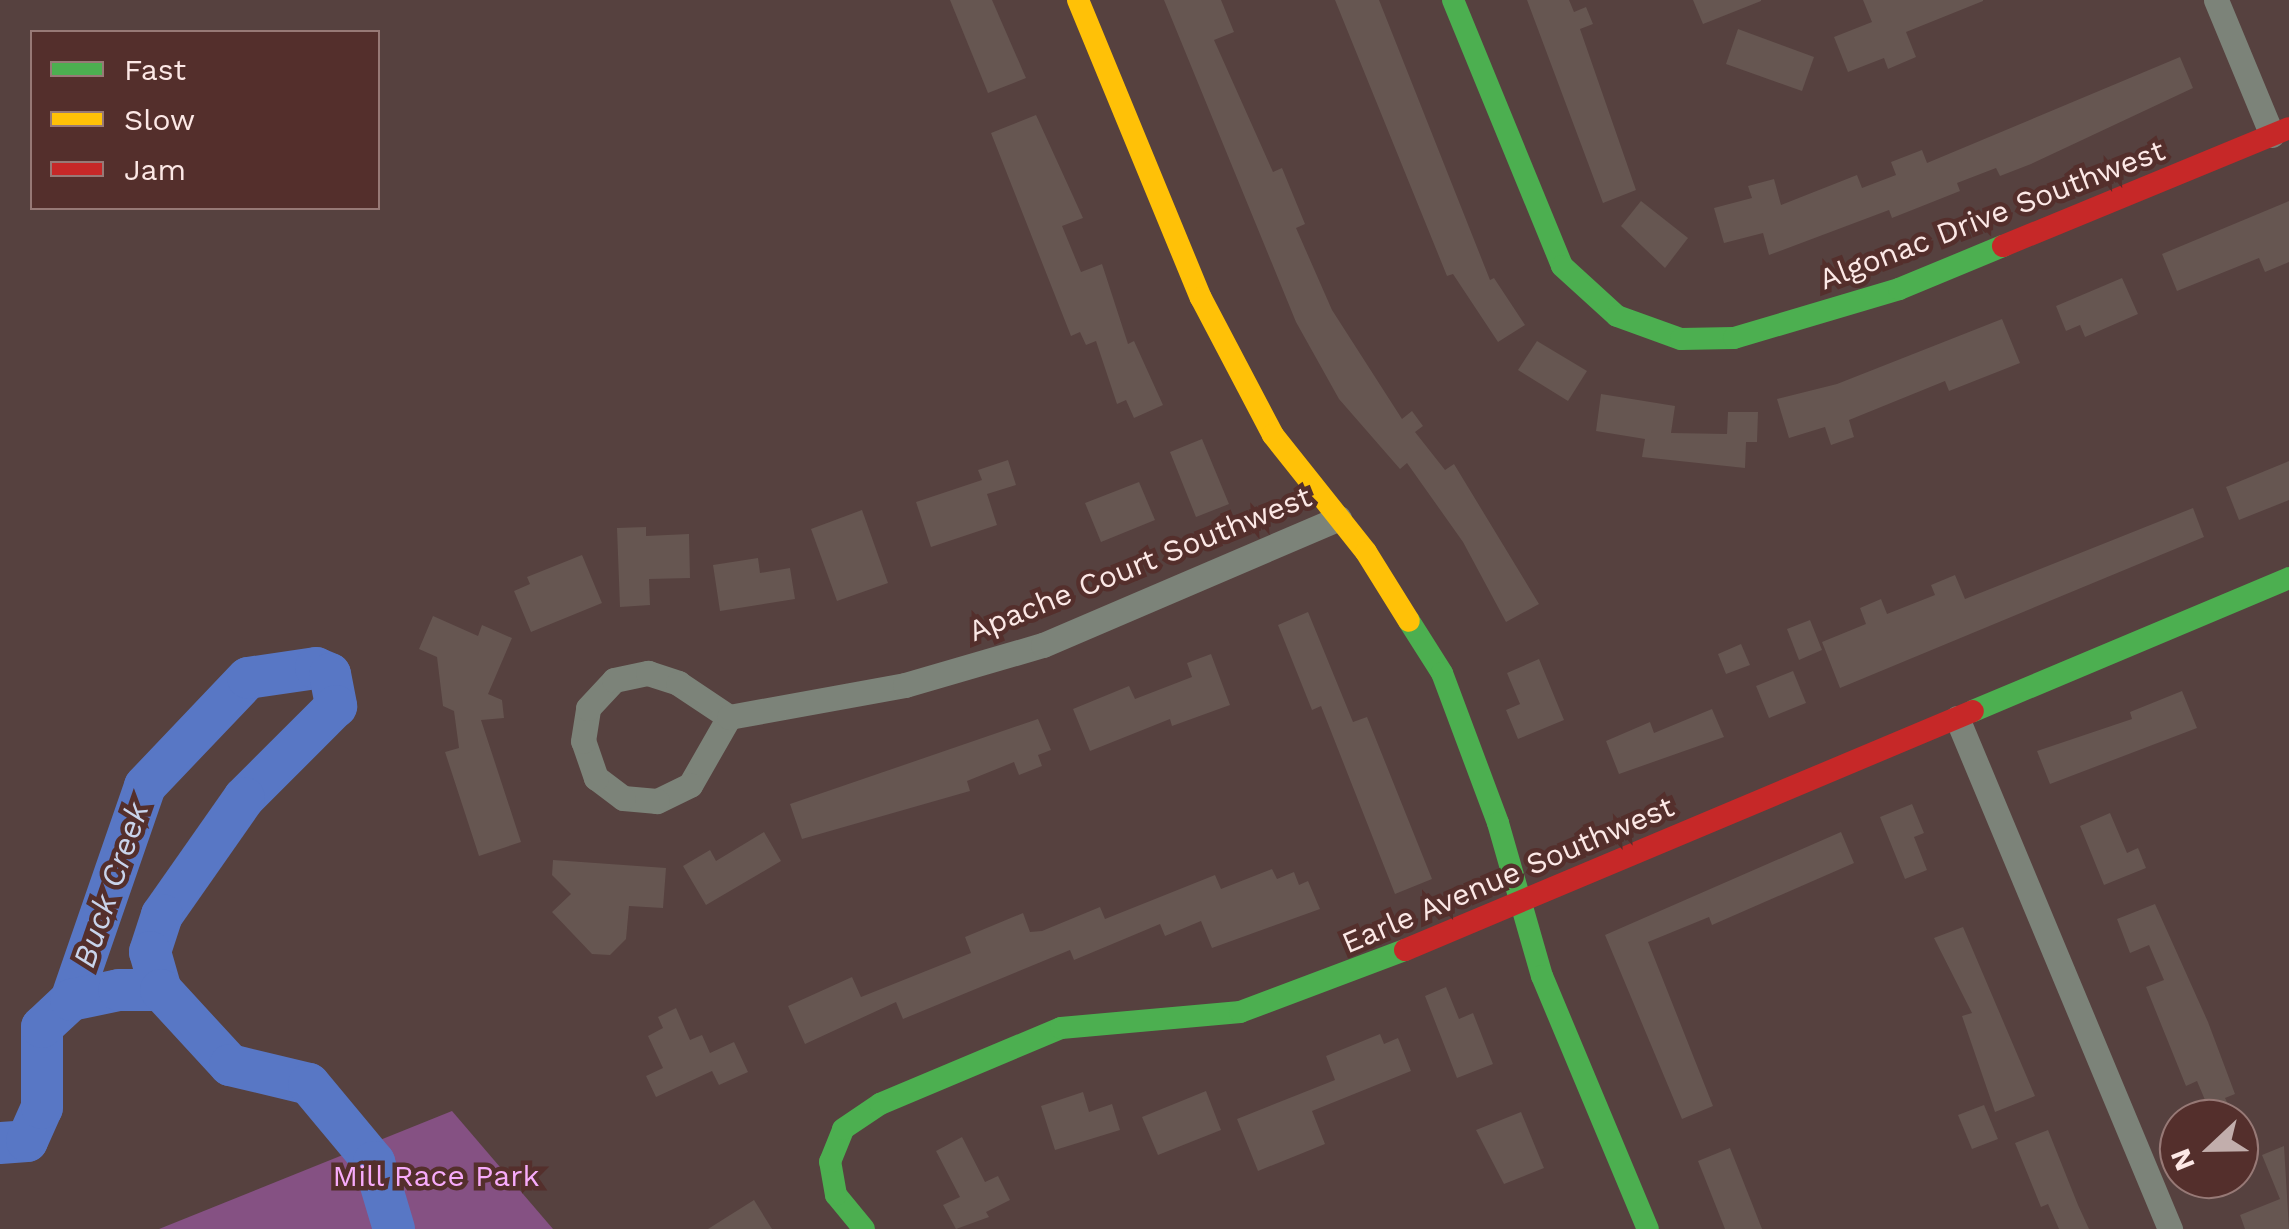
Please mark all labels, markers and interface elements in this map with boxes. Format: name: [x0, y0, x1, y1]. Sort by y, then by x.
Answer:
legend: [30, 30, 380, 210]
text: Fast: [124, 52, 186, 87]
text: Slow: [124, 102, 195, 137]
street label: Algonac Drive Southwest: [1814, 132, 2170, 298]
text: Jam: [124, 152, 186, 187]
street label: Apache Court Southwest: [963, 479, 1317, 649]
street label: Earle Avenue Southwest: [1336, 788, 1680, 962]
water label: Buck Creek: [65, 797, 157, 973]
north arrow: [2159, 1099, 2259, 1199]
text: N: [2163, 1144, 2202, 1175]
park label: Mill Race Park: [332, 1158, 540, 1194]

